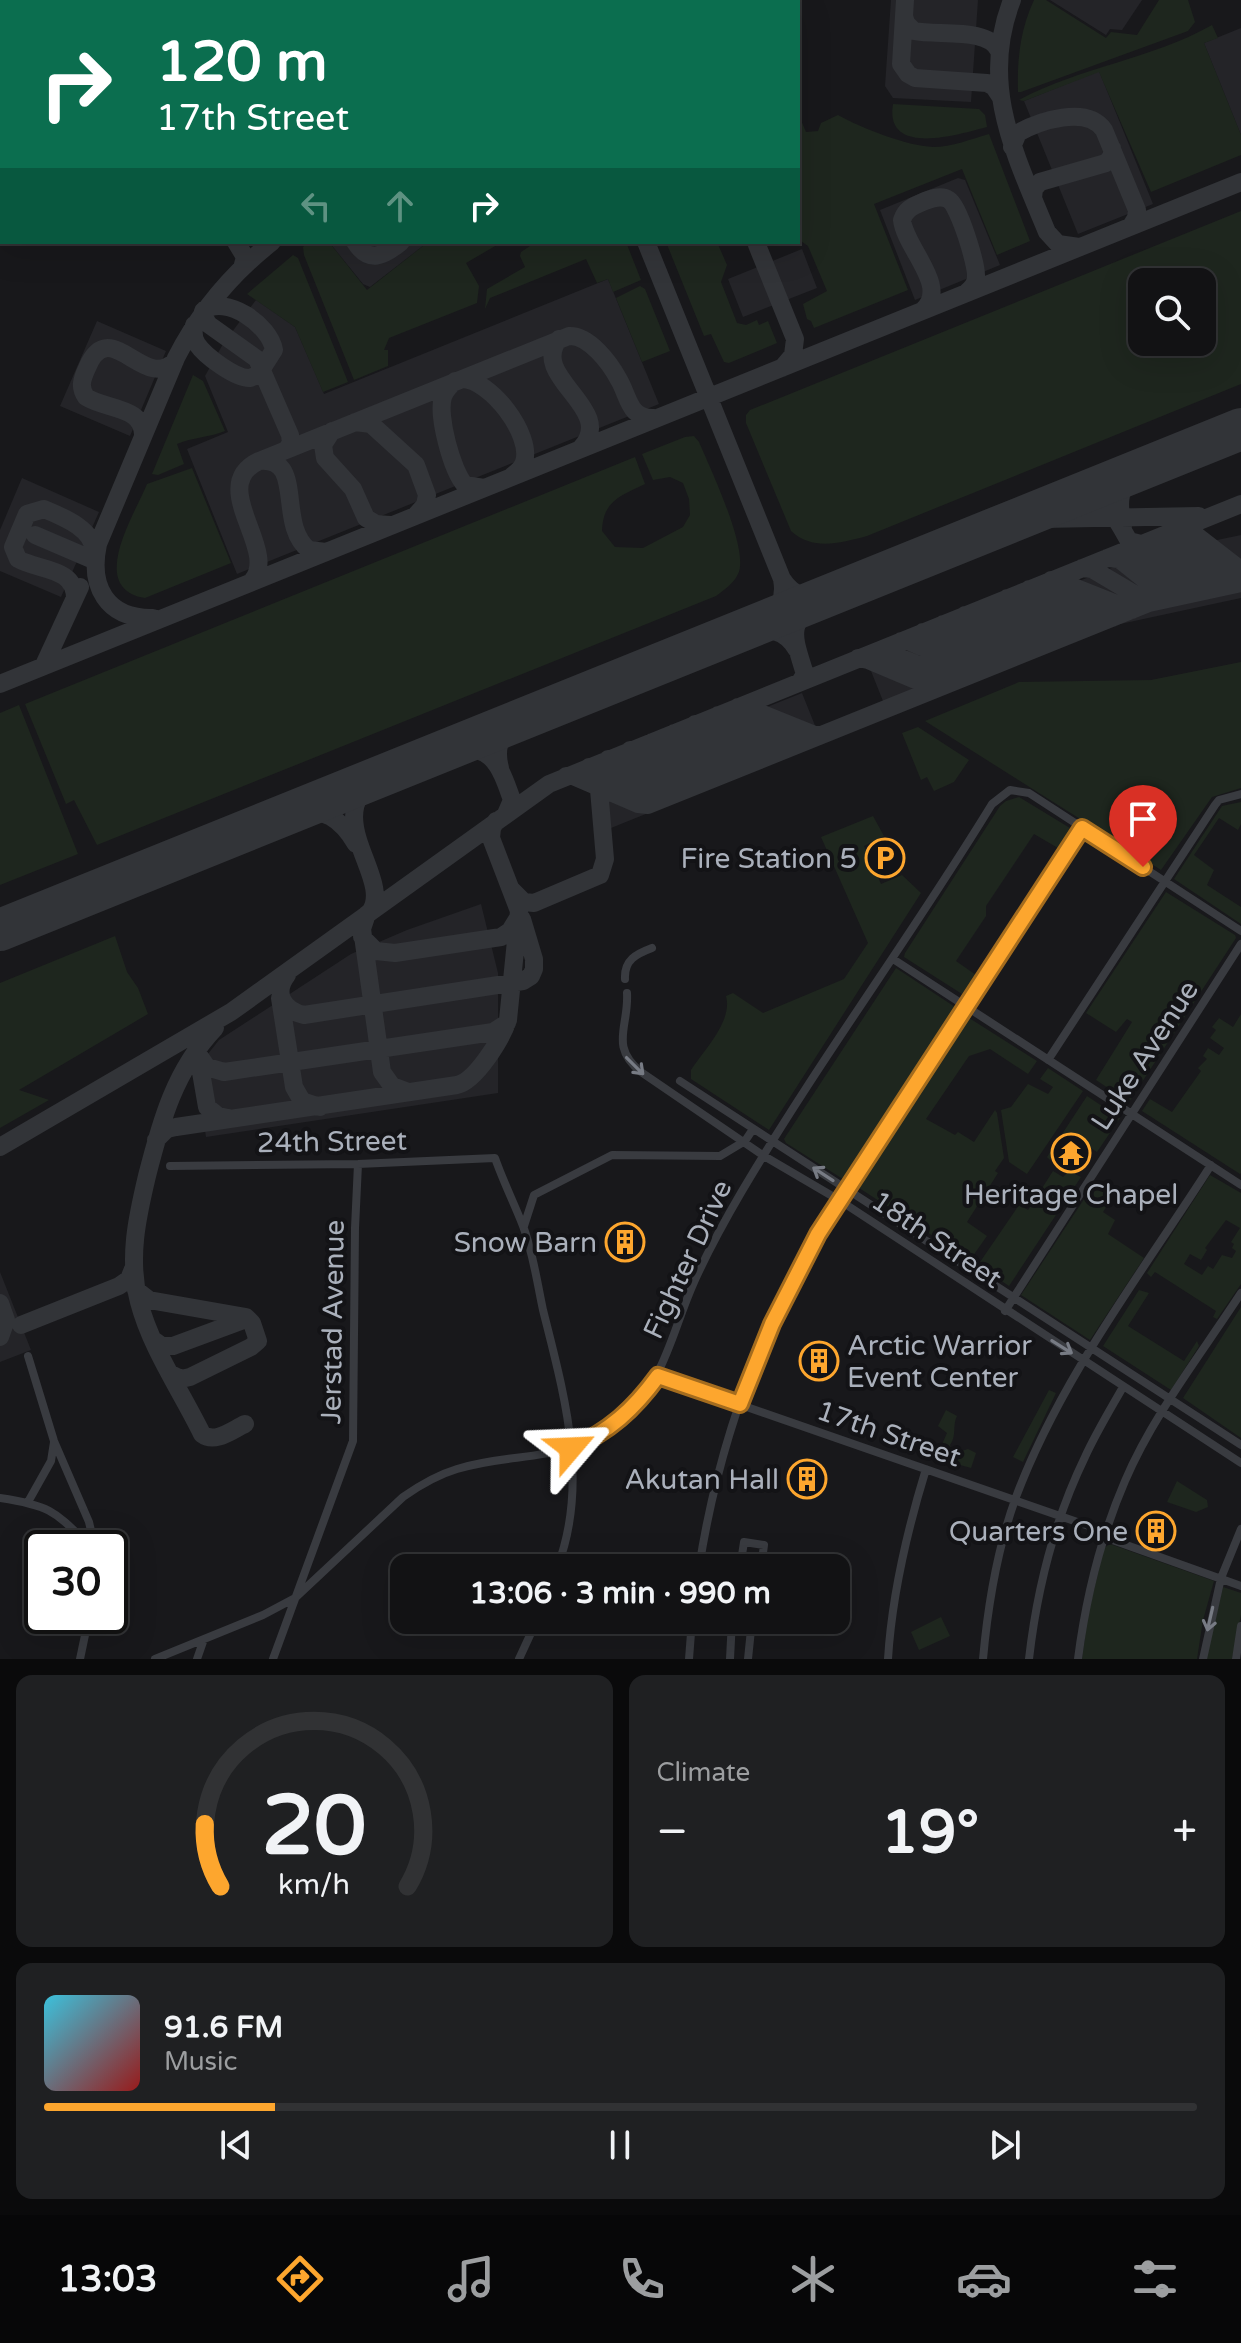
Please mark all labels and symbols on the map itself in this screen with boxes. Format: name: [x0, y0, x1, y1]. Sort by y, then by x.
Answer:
pin: [1109, 785, 1177, 867]
parking icon: Fire Station 5: [864, 837, 906, 879]
place label: Fire Station 5: [681, 842, 857, 876]
street label: Luke Avenue: [1084, 974, 1206, 1137]
one-way arrow: [625, 1056, 645, 1075]
street label: 24th Street: [257, 1124, 408, 1160]
temple icon: Heritage Chapel: [1050, 1132, 1092, 1174]
one-way arrow: [813, 1166, 835, 1182]
street label: Fighter Drive: [636, 1175, 740, 1344]
place label: Heritage Chapel: [964, 1178, 1178, 1212]
street label: 18th Street: [865, 1184, 1008, 1296]
street label: Jerstad Avenue: [314, 1219, 352, 1425]
building icon: Snow Barn: [604, 1221, 646, 1263]
place label: Snow Barn: [454, 1226, 597, 1260]
place label: Arctic Warrior Event Center: [847, 1329, 1032, 1395]
building icon: Arctic Warrior Event Center: [798, 1340, 840, 1382]
one-way arrow: [1050, 1340, 1073, 1356]
street label: 17th Street: [812, 1393, 966, 1475]
position arrow: [529, 1406, 613, 1490]
building icon: Akutan Hall: [786, 1458, 828, 1500]
place label: Akutan Hall: [624, 1463, 779, 1497]
building icon: Quarters One: [1135, 1510, 1177, 1552]
place label: Quarters One: [949, 1515, 1128, 1549]
speed limit sign: 30: [24, 1530, 128, 1634]
one-way arrow: [1202, 1606, 1217, 1632]

